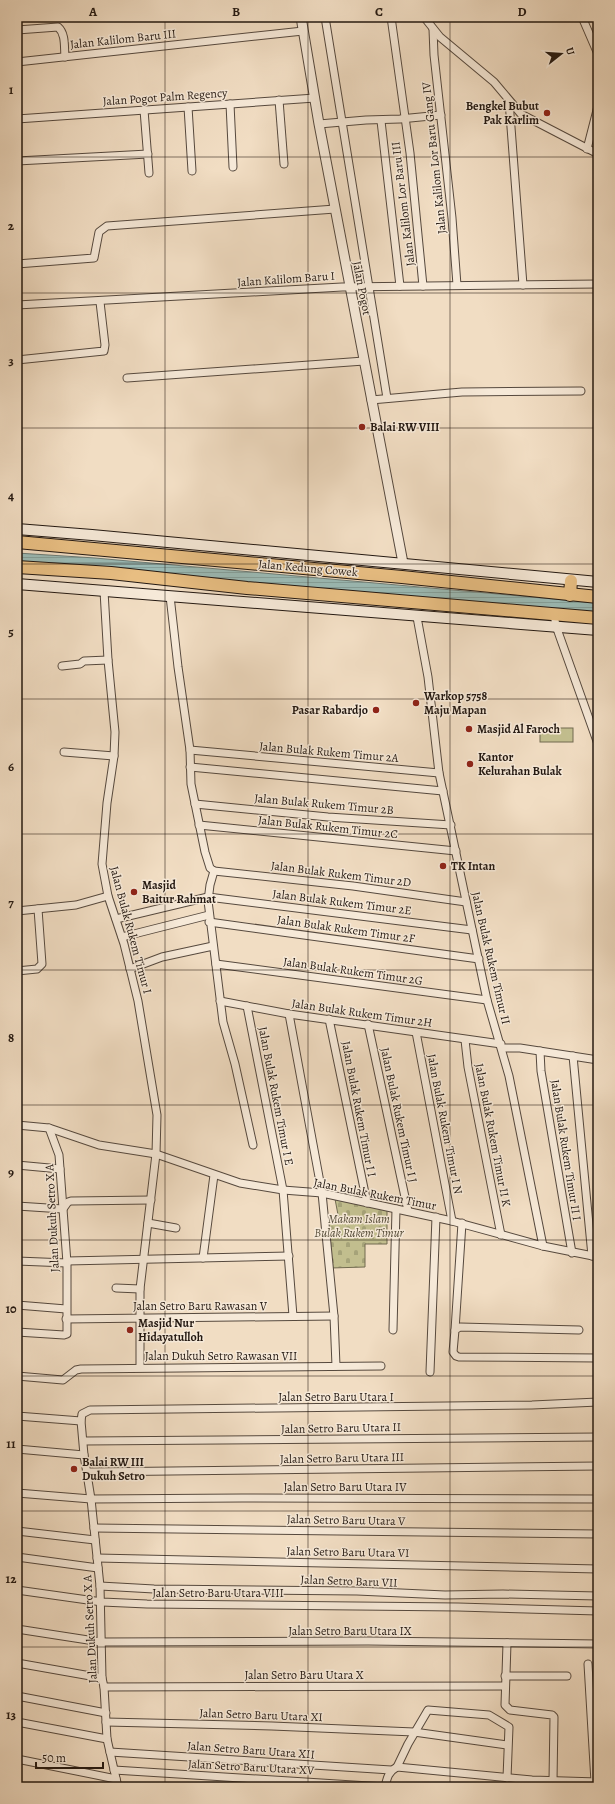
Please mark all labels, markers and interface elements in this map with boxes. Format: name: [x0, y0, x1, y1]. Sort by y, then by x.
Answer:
text: A: [88, 3, 98, 20]
text: B: [232, 3, 240, 20]
text: C: [375, 3, 383, 20]
text: D: [517, 3, 527, 20]
street label: Jalan Kalilom Baru III: [69, 25, 177, 53]
north arrow: [541, 34, 581, 74]
text: U: [562, 46, 579, 58]
text: 1: [9, 81, 14, 98]
street label: Jalan Kalilom Lor Baru Gang IV: [418, 81, 450, 235]
street label: Jalan Pogot Palm Regency: [102, 85, 228, 109]
place label: Bengkel Bubut Pak Karlim: [466, 98, 539, 128]
marker: Bengkel Bubut Pak Karlim: [542, 108, 552, 118]
street label: Jalan Kalilom Lor Baru III: [387, 141, 419, 267]
text: 2: [8, 217, 15, 234]
street label: Jalan Pogot: [349, 260, 375, 316]
street label: Jalan Kalilom Baru I: [237, 268, 335, 290]
text: 3: [8, 352, 14, 369]
place label: Balai RW VIII: [370, 419, 439, 435]
marker: Balai RW VIII: [357, 422, 367, 432]
text: 4: [8, 487, 14, 504]
street label: Jalan Kedung Cowek: [258, 556, 358, 580]
text: 5: [8, 623, 14, 640]
place label: Warkop 5758 Maju Mapan: [423, 688, 487, 718]
marker: Warkop 5758 Maju Mapan: [411, 698, 421, 708]
place label: Pasar Rabardjo: [292, 702, 368, 718]
marker: Pasar Rabardjo: [371, 705, 381, 715]
place label: Masjid Al Faroch: [477, 721, 560, 737]
marker: Masjid Al Faroch: [464, 724, 474, 734]
street label: Jalan Bulak Rukem Timur 2A: [259, 738, 400, 766]
place label: Kantor Kelurahan Bulak: [478, 749, 562, 779]
text: 6: [8, 758, 14, 775]
marker: Kantor Kelurahan Bulak: [465, 759, 475, 769]
street label: Jalan Bulak Rukem Timur 2B: [254, 790, 394, 818]
street label: Jalan Bulak Rukem Timur 2C: [257, 812, 399, 842]
street label: Jalan Bulak Rukem Timur 2D: [270, 857, 412, 891]
place label: TK Intan: [451, 858, 496, 874]
marker: TK Intan: [438, 861, 448, 871]
street label: Jalan Bulak Rukem Timur I: [106, 864, 156, 996]
place label: Masjid Baitur Rahmat: [142, 877, 216, 907]
street label: Jalan Bulak Rukem Timur 2E: [272, 886, 412, 918]
marker: Masjid Baitur Rahmat: [129, 887, 139, 897]
street label: Jalan Bulak Rukem Timur II: [468, 890, 514, 1026]
text: 7: [8, 894, 14, 911]
street label: Jalan Bulak Rukem Timur 2F: [276, 911, 416, 947]
street label: Jalan Bulak Rukem Timur 2G: [282, 953, 424, 989]
street label: Jalan Bulak Rukem Timur 2H: [291, 995, 433, 1031]
street label: Jalan Bulak Rukem Timur I E: [255, 1025, 297, 1167]
text: 8: [8, 1029, 14, 1046]
street label: Jalan Bulak Rukem Timur I I: [338, 1040, 380, 1178]
street label: Jalan Bulak Rukem Timur I J: [377, 1046, 421, 1184]
street label: Jalan Bulak Rukem Timur I N: [424, 1053, 467, 1196]
street label: Jalan Bulak Rukem Timur II K: [471, 1062, 515, 1208]
street label: Jalan Bulak Rukem Timur II I: [547, 1078, 585, 1222]
street label: Jalan Dukuh Setro X A: [41, 1163, 63, 1273]
text: 9: [8, 1164, 14, 1181]
street label: Jalan Bulak Rukem Timur: [312, 1174, 438, 1214]
park label: Makam Islam Bulak Rukem Timur: [314, 1211, 405, 1241]
street label: Jalan Setro Baru Rawasan V: [133, 1298, 268, 1314]
text: 10: [5, 1300, 17, 1317]
place label: Masjid Nur Hidayatulloh: [138, 1315, 204, 1345]
marker: Masjid Nur Hidayatulloh: [125, 1325, 135, 1335]
street label: Jalan Dukuh Setro Rawasan VII: [145, 1348, 297, 1364]
street label: Jalan Setro Baru Utara I: [278, 1389, 394, 1405]
street label: Jalan Setro Baru Utara II: [281, 1419, 401, 1437]
text: 11: [6, 1435, 16, 1452]
street label: Jalan Setro Baru Utara III: [280, 1449, 404, 1467]
place label: Balai RW III Dukuh Setro: [82, 1454, 145, 1484]
marker: Balai RW III Dukuh Setro: [69, 1464, 79, 1474]
street label: Jalan Setro Baru Utara IV: [284, 1479, 407, 1495]
street label: Jalan Setro Baru Utara V: [287, 1511, 406, 1529]
street label: Jalan Setro Baru Utara VI: [286, 1543, 410, 1561]
text: 12: [6, 1570, 17, 1587]
street label: Jalan Setro Baru VII: [300, 1571, 398, 1591]
street label: Jalan Dukuh Setro X A: [79, 1574, 101, 1684]
street label: Jalan Setro Baru Utara VIII: [152, 1585, 284, 1601]
street label: Jalan Setro Baru Utara IX: [288, 1623, 412, 1639]
street label: Jalan Setro Baru Utara X: [244, 1667, 364, 1683]
street label: Jalan Setro Baru Utara XI: [199, 1705, 323, 1725]
text: 13: [6, 1706, 17, 1723]
street label: Jalan Setro Baru Utara XII: [187, 1738, 315, 1762]
scale bar: [36, 1744, 103, 1770]
text: 50 m: [42, 1750, 66, 1766]
street label: Jalan Setro Baru Utara XV: [187, 1756, 315, 1778]

